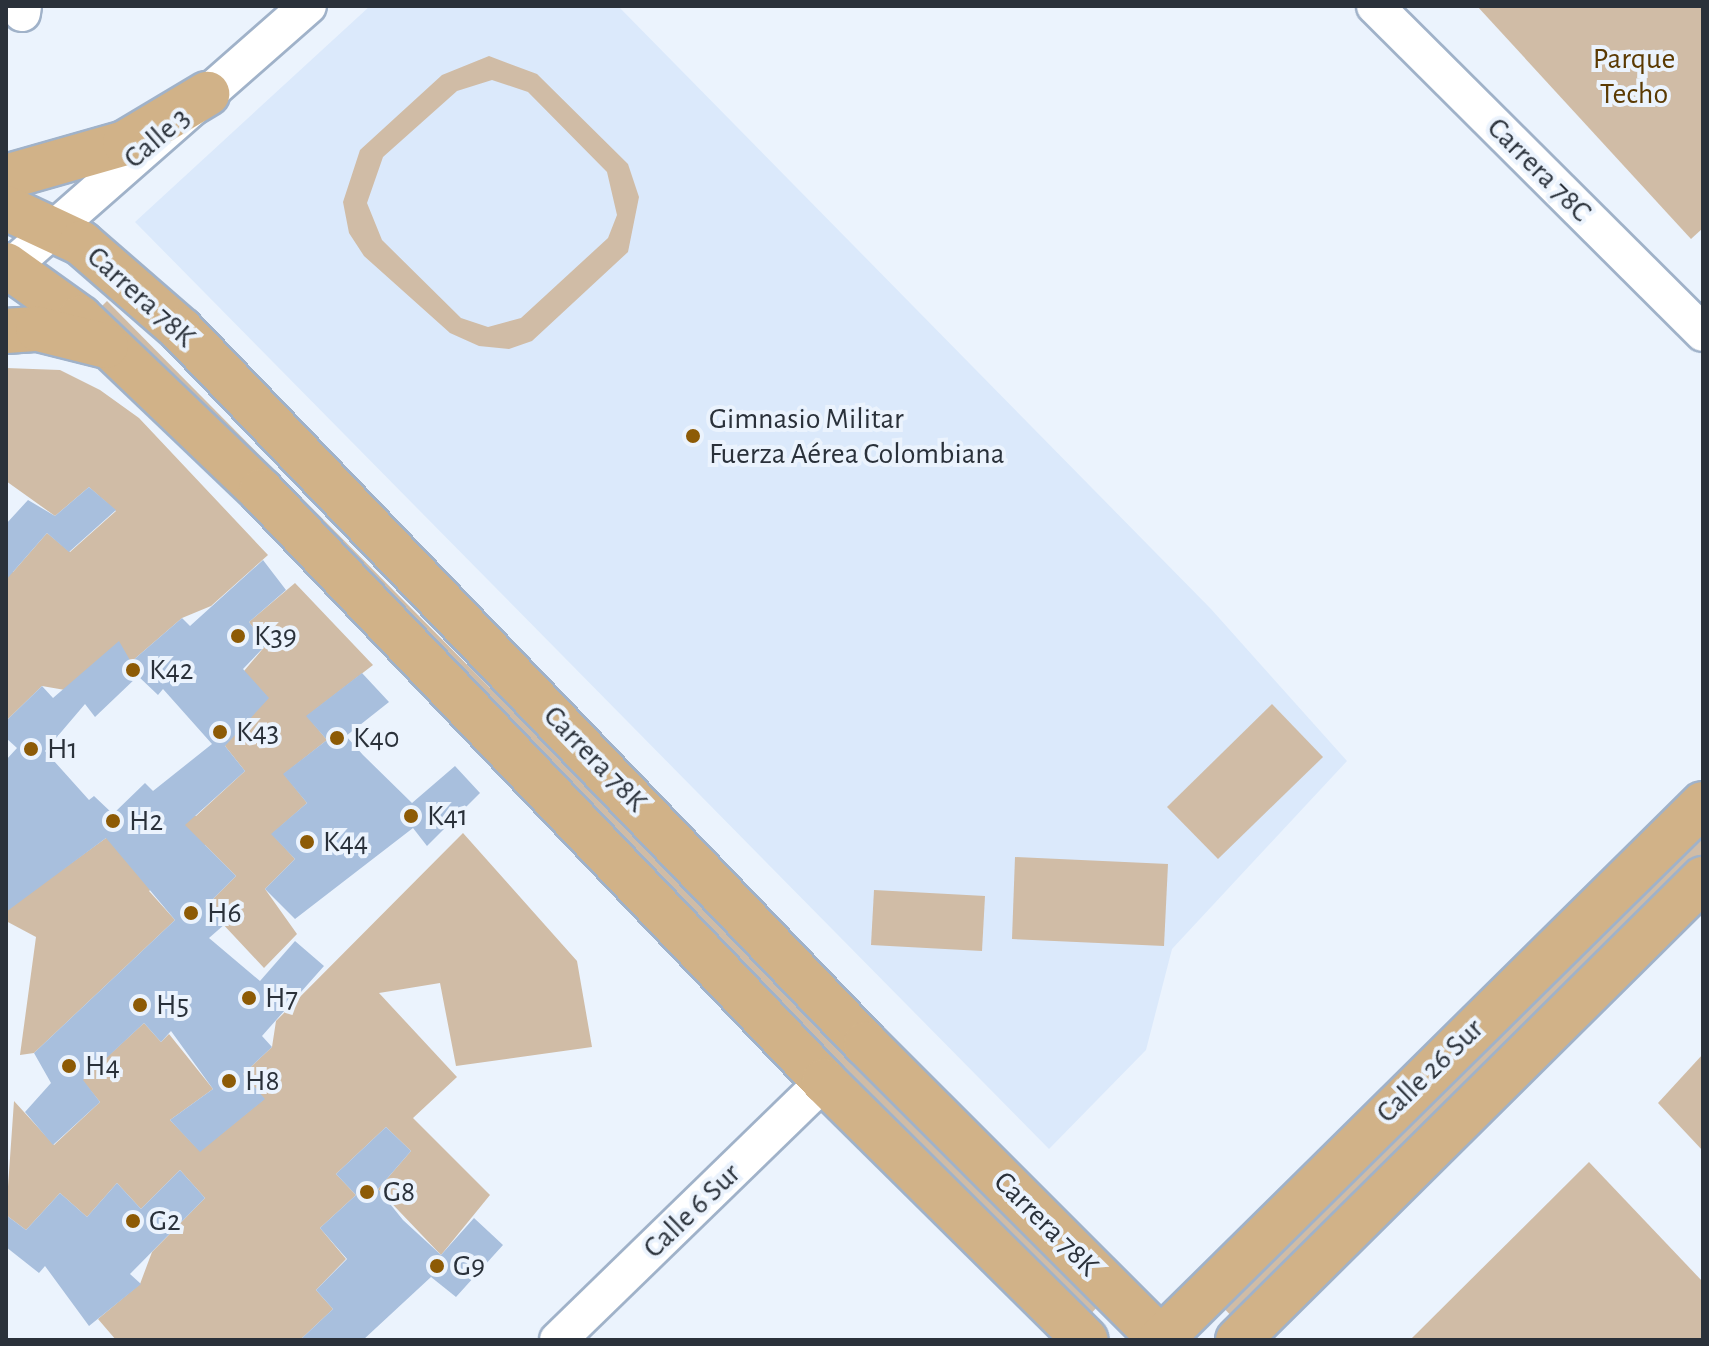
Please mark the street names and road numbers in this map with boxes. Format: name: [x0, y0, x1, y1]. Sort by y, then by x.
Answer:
street label: Calle 3: [117, 100, 197, 176]
street label: Carrera 78C: [1479, 110, 1599, 230]
street label: Carrera 78K: [79, 239, 203, 355]
street label: Carrera 78K: [536, 698, 654, 820]
street label: Calle 26 Sur: [1369, 1011, 1491, 1131]
street label: Calle 6 Sur: [636, 1156, 748, 1266]
street label: Carrera 78K: [986, 1164, 1106, 1284]

